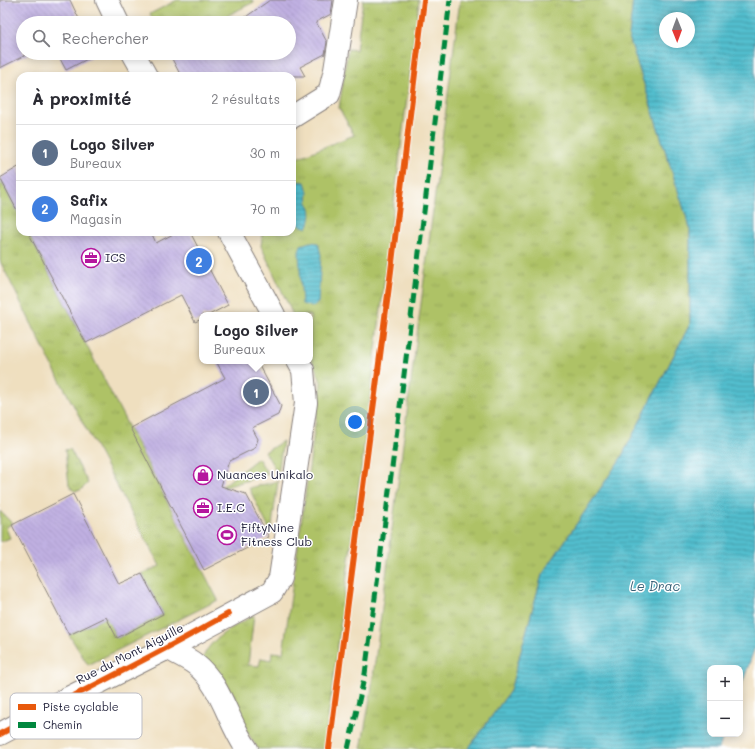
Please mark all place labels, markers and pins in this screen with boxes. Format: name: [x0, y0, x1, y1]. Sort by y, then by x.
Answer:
pin: 2: [186, 246, 212, 276]
office icon: ICS: [80, 247, 102, 269]
place label: ICS: [105, 249, 126, 265]
pin: 1: [243, 377, 269, 407]
shop icon: Nuances Unikalo: [192, 464, 214, 486]
place label: Nuances Unikalo: [217, 466, 313, 482]
office icon: I.E.C: [192, 497, 214, 519]
place label: I.E.C: [217, 499, 245, 515]
place label: FiftyNine Fitness Club: [241, 519, 312, 549]
sports icon: FiftyNine Fitness Club: [216, 524, 238, 546]

